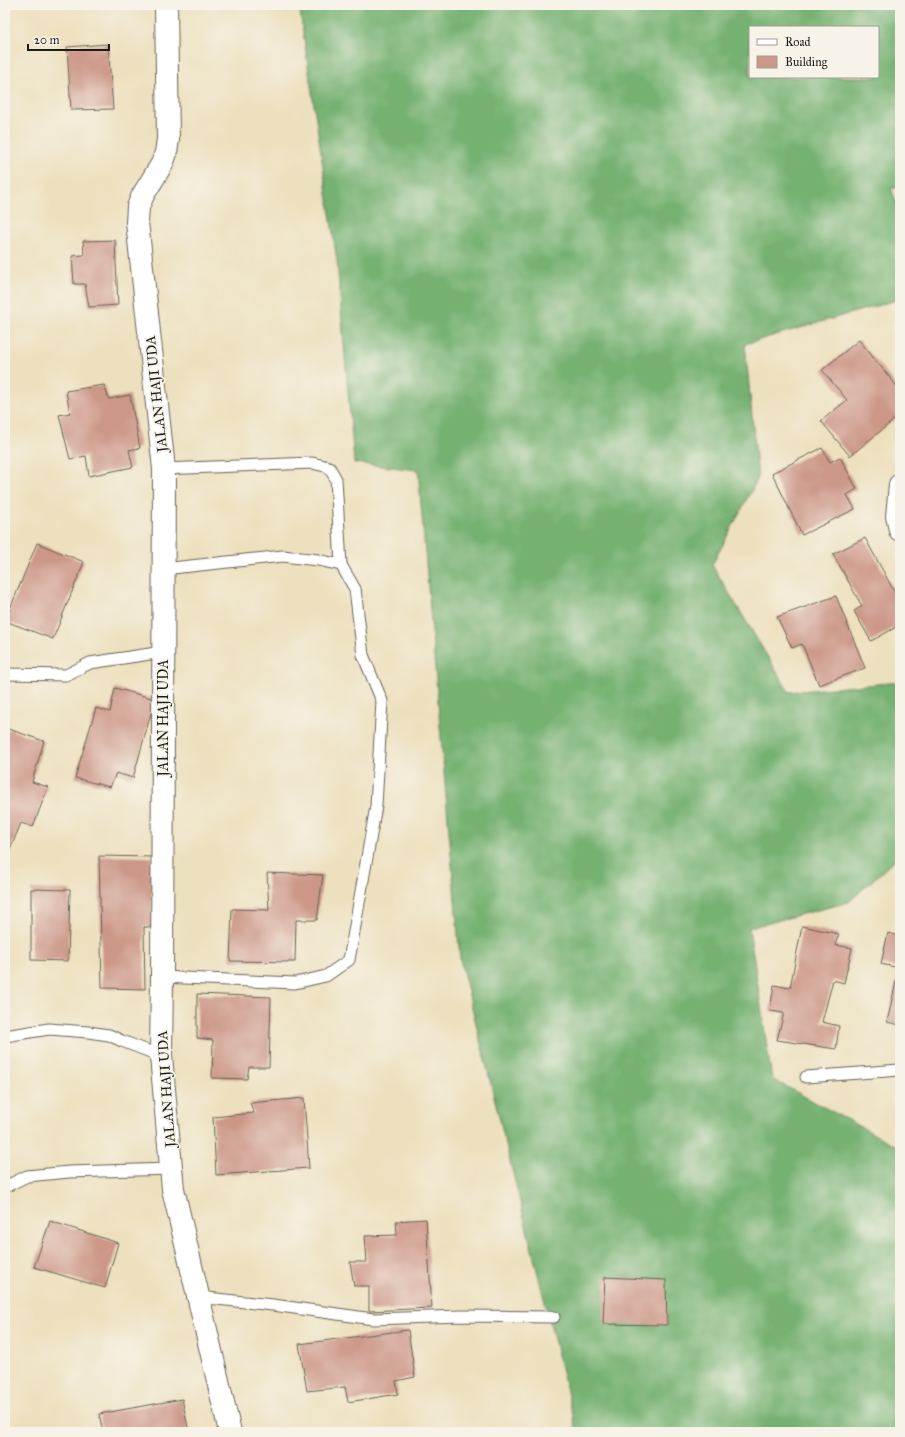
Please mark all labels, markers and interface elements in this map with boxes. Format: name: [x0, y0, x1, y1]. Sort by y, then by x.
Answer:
scale bar: [28, 26, 109, 52]
legend: [749, 26, 879, 78]
text: 20 m: [34, 33, 60, 47]
text: Road: [785, 35, 811, 49]
text: Building: [785, 55, 828, 70]
street label: JALAN HAJI UDA: [142, 334, 172, 455]
street label: JALAN HAJI UDA: [155, 659, 173, 779]
street label: JALAN HAJI UDA: [154, 1029, 180, 1150]

